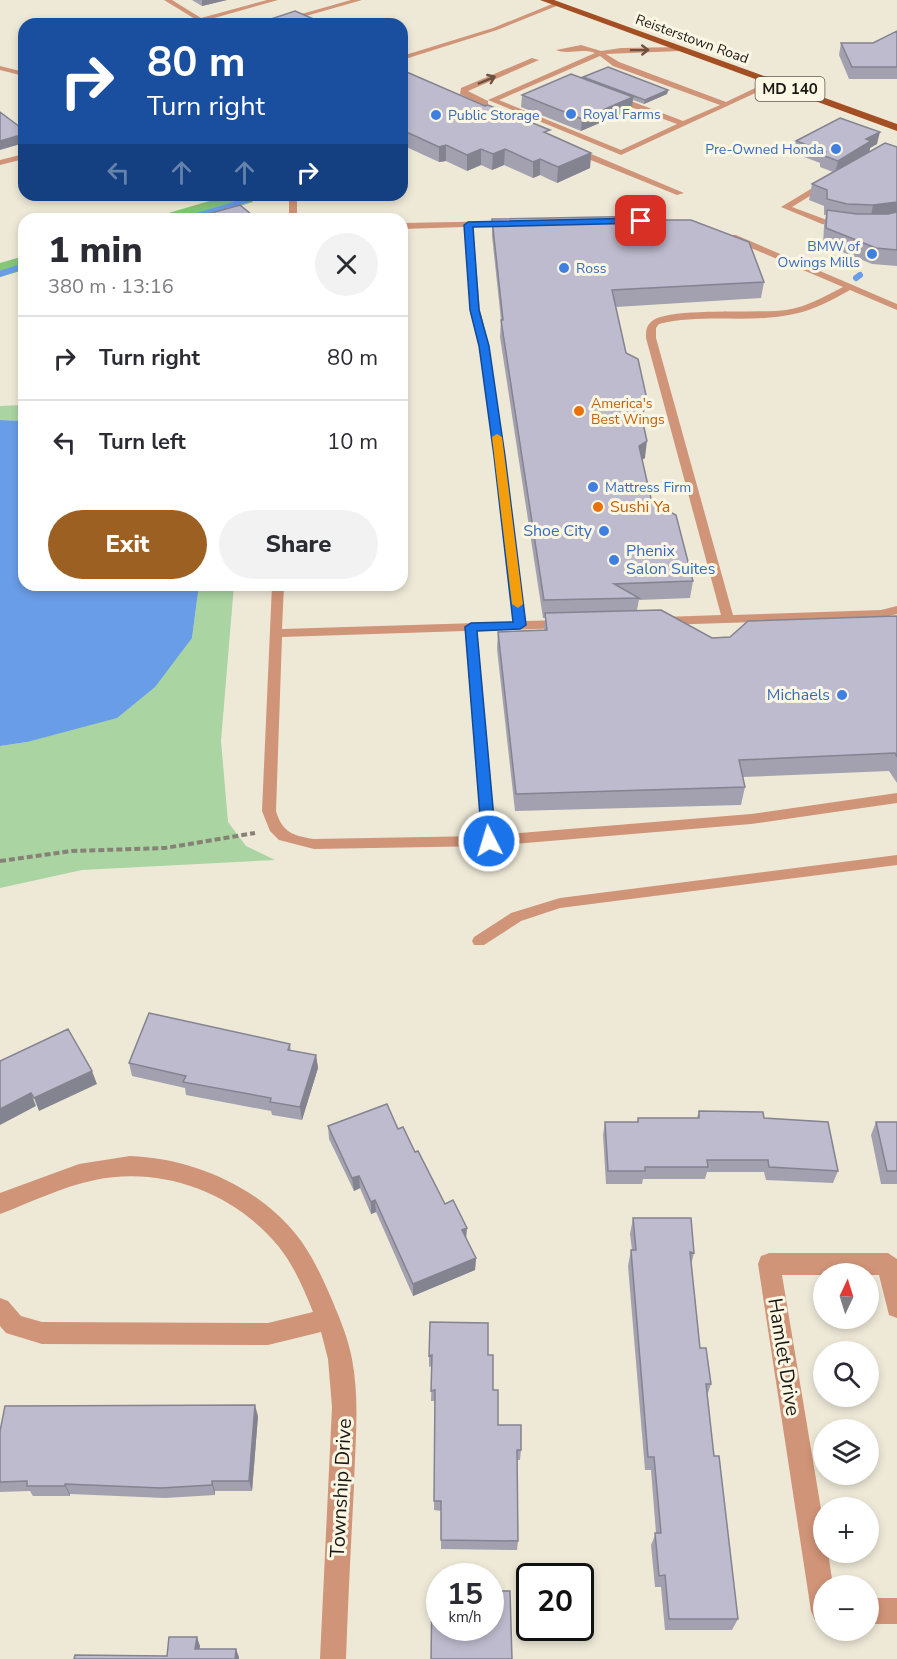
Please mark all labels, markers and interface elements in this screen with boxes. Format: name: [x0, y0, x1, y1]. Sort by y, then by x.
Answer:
street label: Reisterstown Road: [633, 10, 751, 68]
text: 80 m: [147, 34, 246, 91]
icon: right: [48, 42, 126, 120]
one-way arrow: [630, 44, 650, 56]
one-way arrow: [477, 74, 496, 85]
road number: MD 140: [756, 77, 824, 101]
text: Turn right: [147, 88, 265, 125]
place label: Royal Farms: [583, 105, 661, 124]
place label: Public Storage: [448, 106, 539, 125]
marker: Royal Farms: [564, 107, 578, 121]
marker: Public Storage: [429, 108, 443, 122]
place label: Pre-Owned Honda: [705, 140, 824, 159]
marker: Pre-Owned Honda: [829, 142, 843, 156]
icon: left: [102, 156, 135, 189]
icon: ahead: [165, 156, 198, 189]
icon: ahead: [228, 156, 261, 189]
icon: right: [291, 156, 324, 189]
pin: [615, 195, 666, 246]
icon: arrive: [624, 204, 657, 237]
text: 1 min: [48, 226, 143, 275]
button: close: [315, 233, 378, 296]
place label: BMW of Owings Mills: [778, 237, 860, 272]
marker: BMW of Owings Mills: [865, 247, 879, 261]
place label: Ross: [576, 259, 607, 278]
marker: Ross: [557, 261, 571, 275]
text: 380 m · 13:16: [48, 273, 174, 300]
icon: right: [48, 342, 81, 375]
text: Turn right: [99, 343, 200, 373]
text: 80 m: [327, 343, 378, 373]
place label: America's Best Wings: [591, 394, 665, 429]
marker: America's Best Wings: [572, 404, 586, 418]
icon: left: [48, 426, 81, 459]
text: Turn left: [99, 427, 186, 457]
text: 10 m: [327, 427, 378, 457]
place label: Mattress Firm: [605, 478, 691, 497]
marker: Mattress Firm: [586, 480, 600, 494]
place label: Sushi Ya: [610, 496, 670, 518]
marker: Sushi Ya: [591, 500, 605, 514]
button: Exit: [48, 510, 207, 579]
button: Share: [219, 510, 378, 579]
place label: Shoe City: [523, 520, 593, 542]
marker: Shoe City: [597, 524, 611, 538]
place label: Phenix Salon Suites: [626, 540, 715, 580]
marker: Phenix Salon Suites: [607, 553, 621, 567]
place label: Michaels: [767, 684, 830, 706]
marker: Michaels: [835, 688, 849, 702]
position arrow: [457, 809, 521, 873]
north arrow: [813, 1263, 879, 1329]
map controls: [813, 1263, 879, 1641]
street label: Hamlet Drive: [761, 1296, 807, 1418]
button: search: [813, 1341, 879, 1407]
street label: Township Drive: [324, 1418, 358, 1558]
button: layers: [813, 1419, 879, 1485]
button: +: [813, 1497, 879, 1563]
speed limit sign: 20: [516, 1563, 594, 1641]
text: 15: [447, 1574, 483, 1615]
button: −: [813, 1575, 879, 1641]
text: km/h: [448, 1607, 482, 1627]

